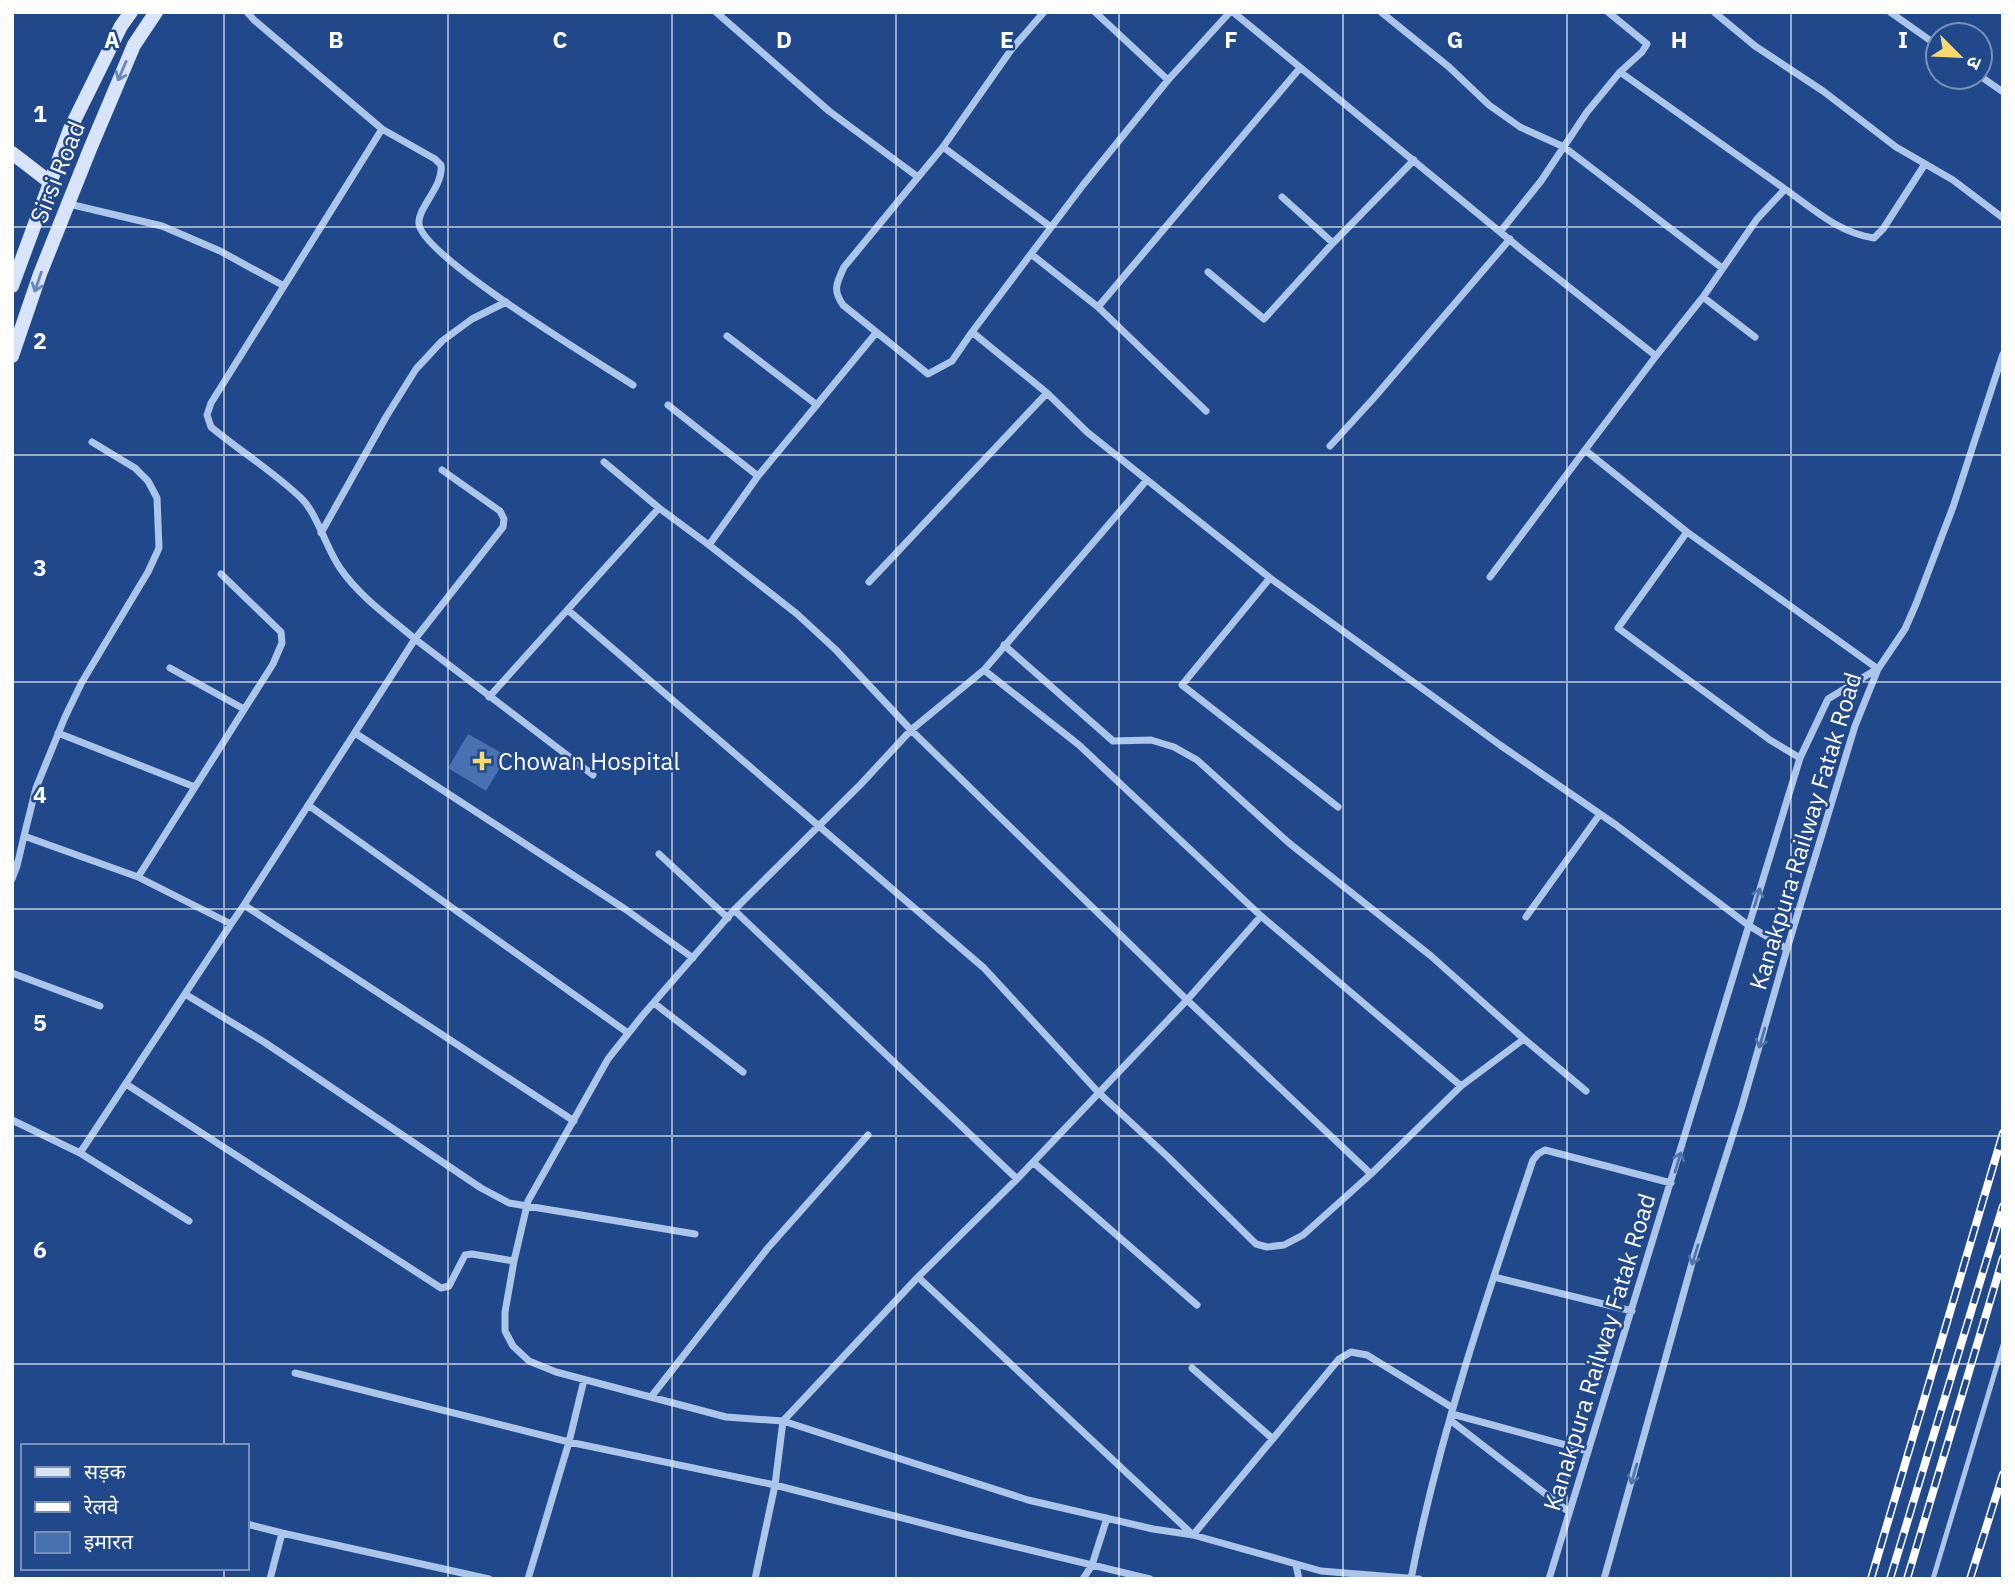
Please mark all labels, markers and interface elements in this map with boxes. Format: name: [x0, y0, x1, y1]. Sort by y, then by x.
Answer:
north arrow: [1924, 21, 1994, 91]
text: A: [104, 24, 120, 54]
text: B: [328, 24, 344, 54]
text: C: [553, 24, 568, 54]
text: D: [776, 24, 792, 54]
text: E: [1000, 24, 1014, 54]
text: F: [1224, 24, 1238, 54]
text: G: [1447, 24, 1463, 54]
text: H: [1671, 24, 1687, 54]
text: I: [1898, 24, 1908, 54]
text: उ: [1961, 53, 1988, 74]
one-way arrow: [115, 60, 128, 82]
text: 1: [33, 98, 47, 128]
street label: Sirsi Road: [22, 116, 92, 228]
one-way arrow: [30, 271, 43, 293]
text: 2: [33, 325, 47, 355]
text: 3: [33, 552, 47, 582]
street label: Kanakpura Railway Fatak Road: [1741, 668, 1869, 994]
place label: Chowan Hospital: [498, 745, 680, 777]
marker: Chowan Hospital: [472, 751, 492, 771]
text: 4: [33, 779, 47, 809]
one-way arrow: [1751, 887, 1764, 909]
text: 5: [33, 1007, 47, 1037]
one-way arrow: [1754, 1026, 1767, 1048]
one-way arrow: [1672, 1152, 1685, 1174]
street label: Kanakpura Railway Fatak Road: [1535, 1189, 1663, 1515]
text: 6: [33, 1234, 47, 1264]
one-way arrow: [1688, 1243, 1701, 1266]
legend: [21, 1444, 248, 1570]
text: सड़क: [84, 1457, 126, 1485]
one-way arrow: [1626, 1463, 1639, 1485]
text: रेलवे: [83, 1492, 119, 1520]
text: इमारत: [84, 1527, 134, 1555]

